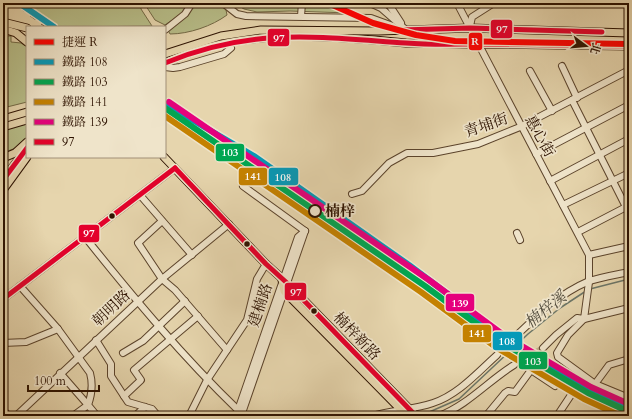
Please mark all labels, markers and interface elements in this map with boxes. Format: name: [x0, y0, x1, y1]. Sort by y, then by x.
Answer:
line badge: 97: [490, 19, 513, 39]
text: 97: [496, 22, 508, 37]
legend: [26, 26, 166, 158]
north arrow: [566, 26, 606, 66]
line badge: 97: [267, 28, 290, 47]
text: 97: [273, 31, 285, 46]
line badge: R: [468, 32, 483, 51]
text: 捷運 R: [62, 34, 98, 50]
text: R: [471, 34, 480, 49]
text: 北: [586, 41, 604, 56]
text: 鐵路 108: [62, 54, 108, 70]
text: 鐵路 103: [62, 74, 108, 90]
text: 鐵路 141: [62, 94, 108, 110]
street label: 青埔街: [461, 108, 511, 142]
street label: 惠心街: [520, 111, 560, 161]
text: 鐵路 139: [62, 114, 108, 130]
text: 97: [62, 134, 74, 150]
line badge: 103: [215, 143, 245, 162]
text: 103: [222, 145, 239, 160]
line badge: 141: [238, 167, 268, 186]
line badge: 108: [268, 167, 299, 186]
text: 141: [245, 169, 261, 184]
text: 108: [275, 170, 291, 185]
place label: 楠梓: [325, 201, 355, 221]
marker: 楠梓: [308, 204, 322, 218]
unlabelled marker: [107, 211, 117, 221]
line badge: 97: [78, 224, 100, 243]
text: 97: [83, 226, 95, 241]
unlabelled marker: [242, 239, 252, 249]
street label: 建楠路: [243, 280, 277, 330]
line badge: 97: [284, 282, 307, 301]
street label: 朝明路: [88, 285, 134, 331]
text: 97: [290, 285, 302, 300]
water label: 楠梓溪: [520, 285, 573, 333]
line badge: 139: [445, 293, 475, 312]
text: 139: [452, 296, 469, 311]
unlabelled marker: [309, 306, 319, 316]
street label: 楠梓新路: [329, 307, 385, 365]
line badge: 141: [462, 324, 492, 343]
text: 141: [469, 326, 485, 341]
line badge: 108: [492, 331, 523, 351]
text: 108: [499, 334, 515, 349]
line badge: 103: [518, 351, 548, 370]
text: 103: [525, 354, 542, 369]
scale bar: [28, 367, 99, 393]
text: 100 m: [34, 373, 67, 389]

